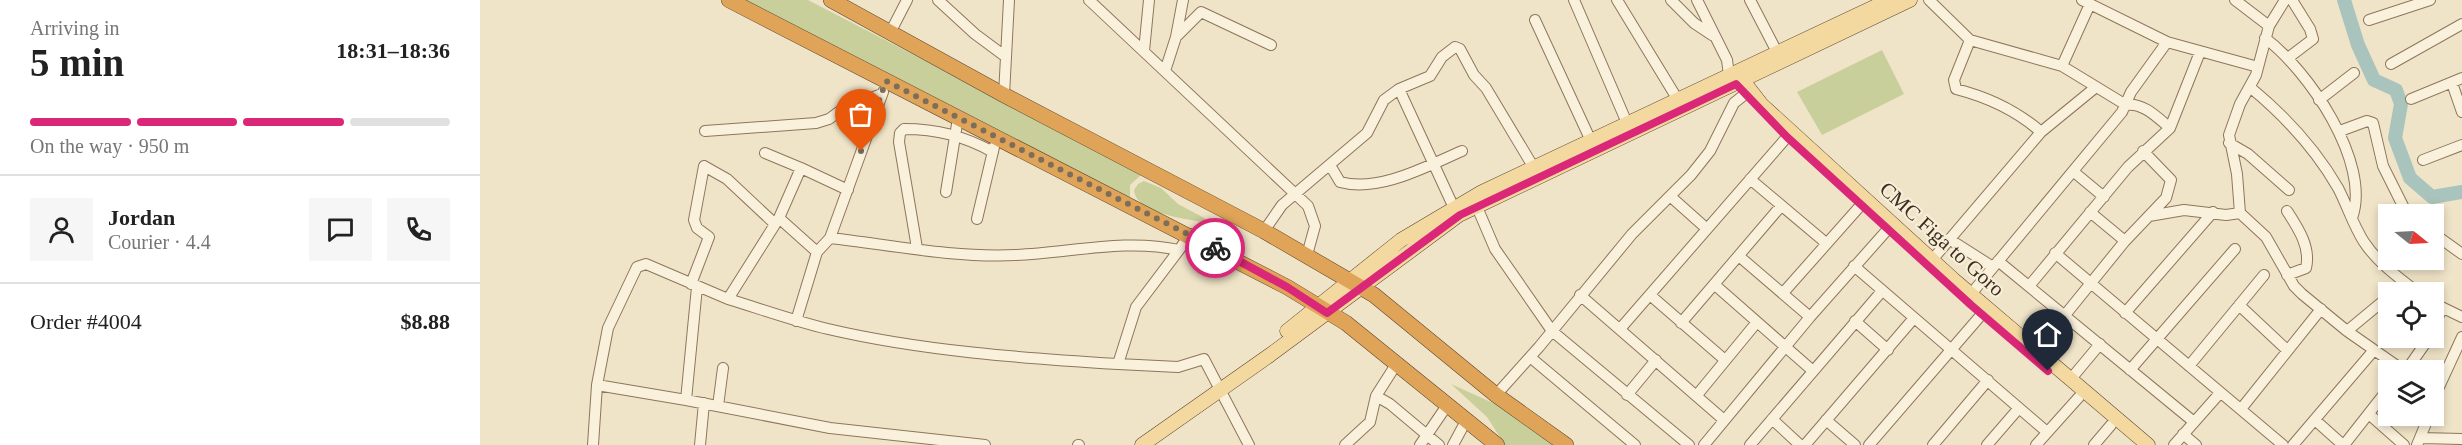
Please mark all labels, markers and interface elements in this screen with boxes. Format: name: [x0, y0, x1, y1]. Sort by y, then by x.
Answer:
text: Arriving in: [30, 17, 119, 39]
text: 18:31–18:36: [336, 38, 450, 63]
text: 5 min: [30, 41, 124, 84]
pin: [835, 89, 886, 151]
icon: bag: [844, 98, 877, 131]
text: On the way · 950 m: [30, 135, 189, 157]
street label: CMC Figa to Goro: [1875, 177, 2009, 301]
button: person: [30, 198, 93, 261]
button: chat: [309, 198, 372, 261]
button: phone: [387, 198, 450, 261]
north arrow: [2378, 204, 2444, 270]
map controls: [2378, 204, 2444, 426]
text: Jordan: [108, 205, 175, 230]
courier: [1185, 218, 1245, 278]
text: Courier · 4.4: [108, 231, 211, 253]
icon: bike: [1199, 232, 1232, 265]
button: locate: [2378, 282, 2444, 348]
text: Order #4004: [30, 309, 142, 334]
text: $8.88: [401, 309, 450, 334]
pin: [2022, 309, 2073, 371]
icon: home: [2031, 318, 2064, 351]
button: layers: [2378, 360, 2444, 426]

